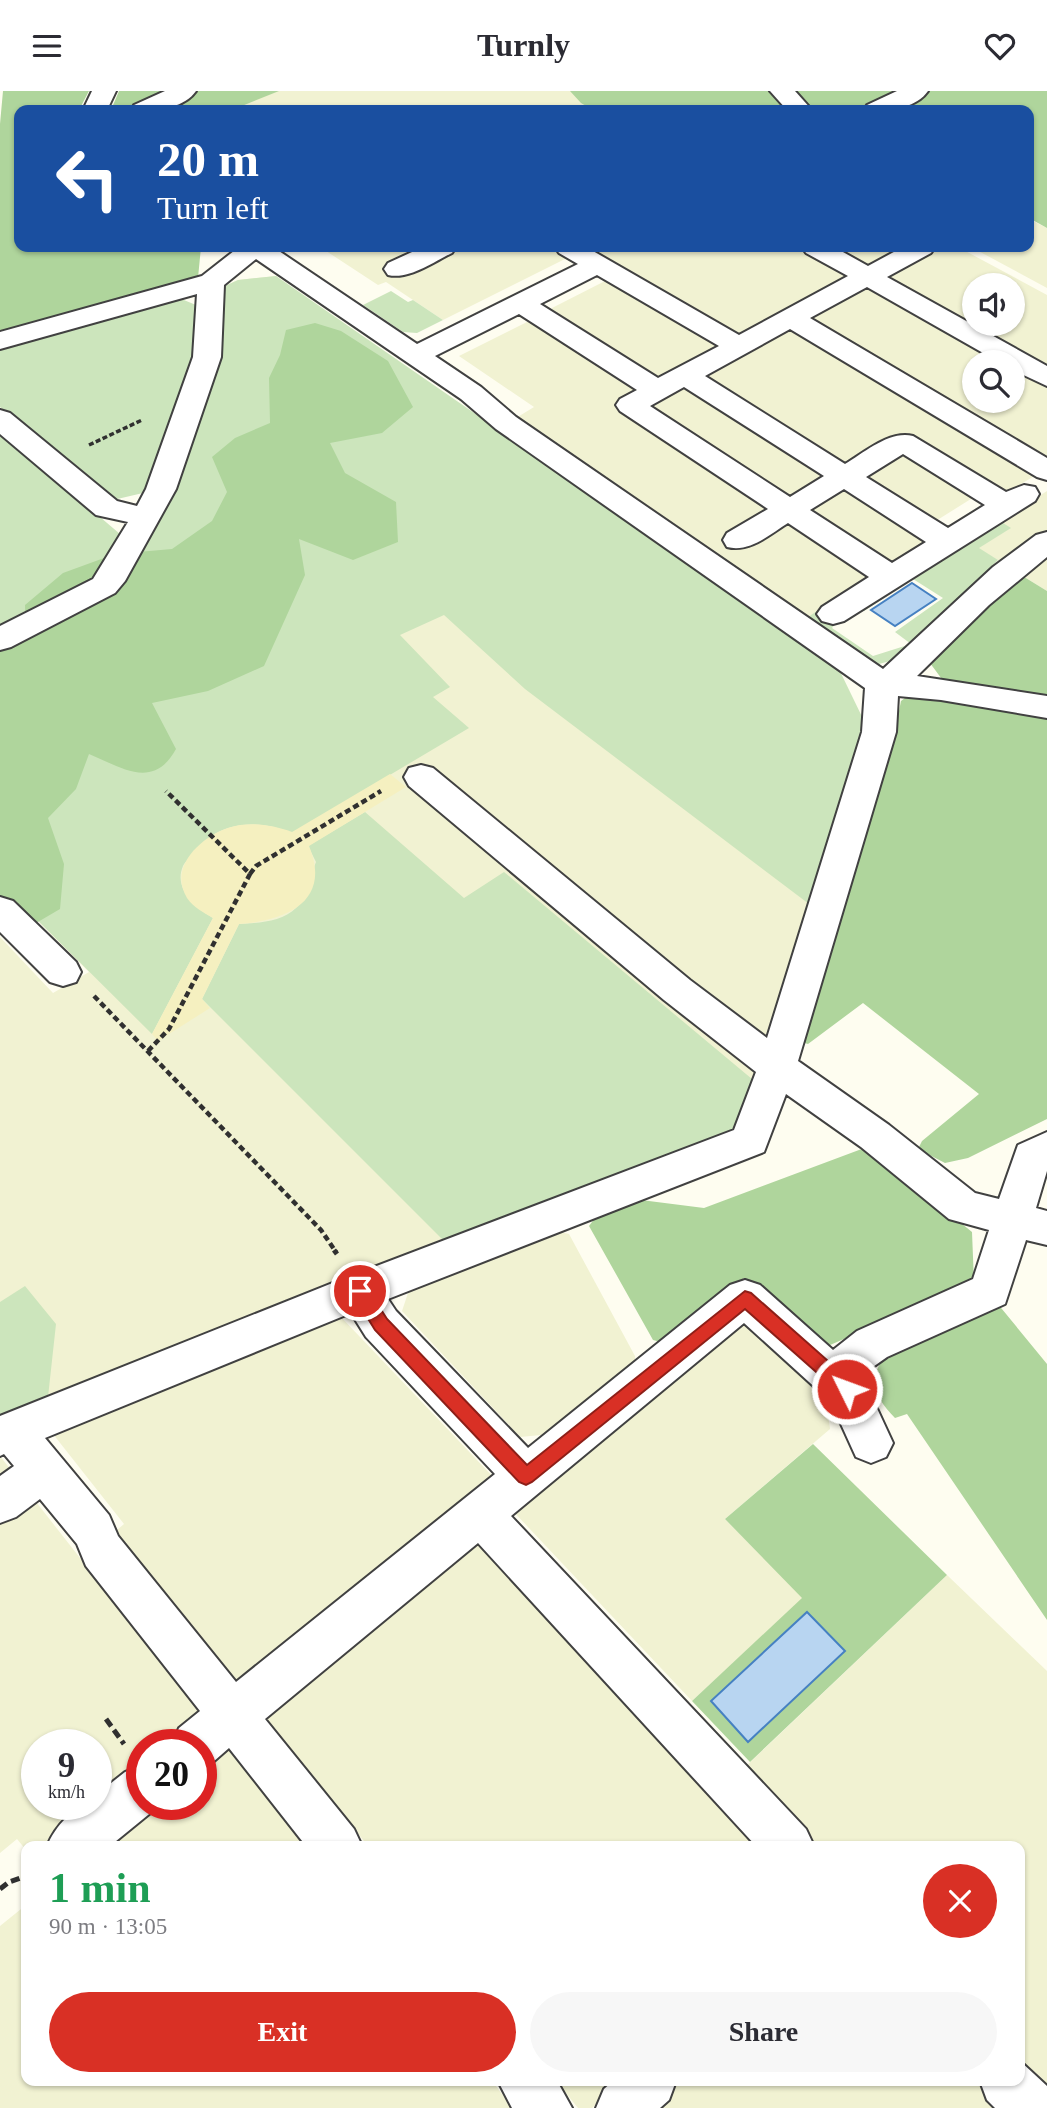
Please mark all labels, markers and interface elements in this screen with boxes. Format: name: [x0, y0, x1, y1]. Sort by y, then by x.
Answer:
icon: menu: [28, 27, 66, 65]
text: Turnly: [477, 27, 570, 63]
icon: heart: [981, 27, 1019, 65]
text: 20 m: [157, 132, 259, 187]
icon: left: [42, 133, 133, 224]
text: Turn left: [157, 190, 269, 226]
map controls: [962, 273, 1025, 413]
button: sound: [962, 273, 1025, 336]
button: search: [962, 350, 1025, 413]
pin: [330, 1261, 390, 1321]
icon: arrive: [341, 1272, 379, 1310]
position arrow: [810, 1352, 884, 1426]
speed limit sign: 20: [126, 1729, 217, 1820]
text: 9: [58, 1746, 75, 1785]
text: km/h: [48, 1782, 85, 1802]
button: close: [923, 1864, 997, 1938]
text: 1 min: [49, 1865, 151, 1911]
text: 90 m · 13:05: [49, 1914, 167, 1939]
button: Exit: [49, 1992, 516, 2072]
button: Share: [530, 1992, 997, 2072]

